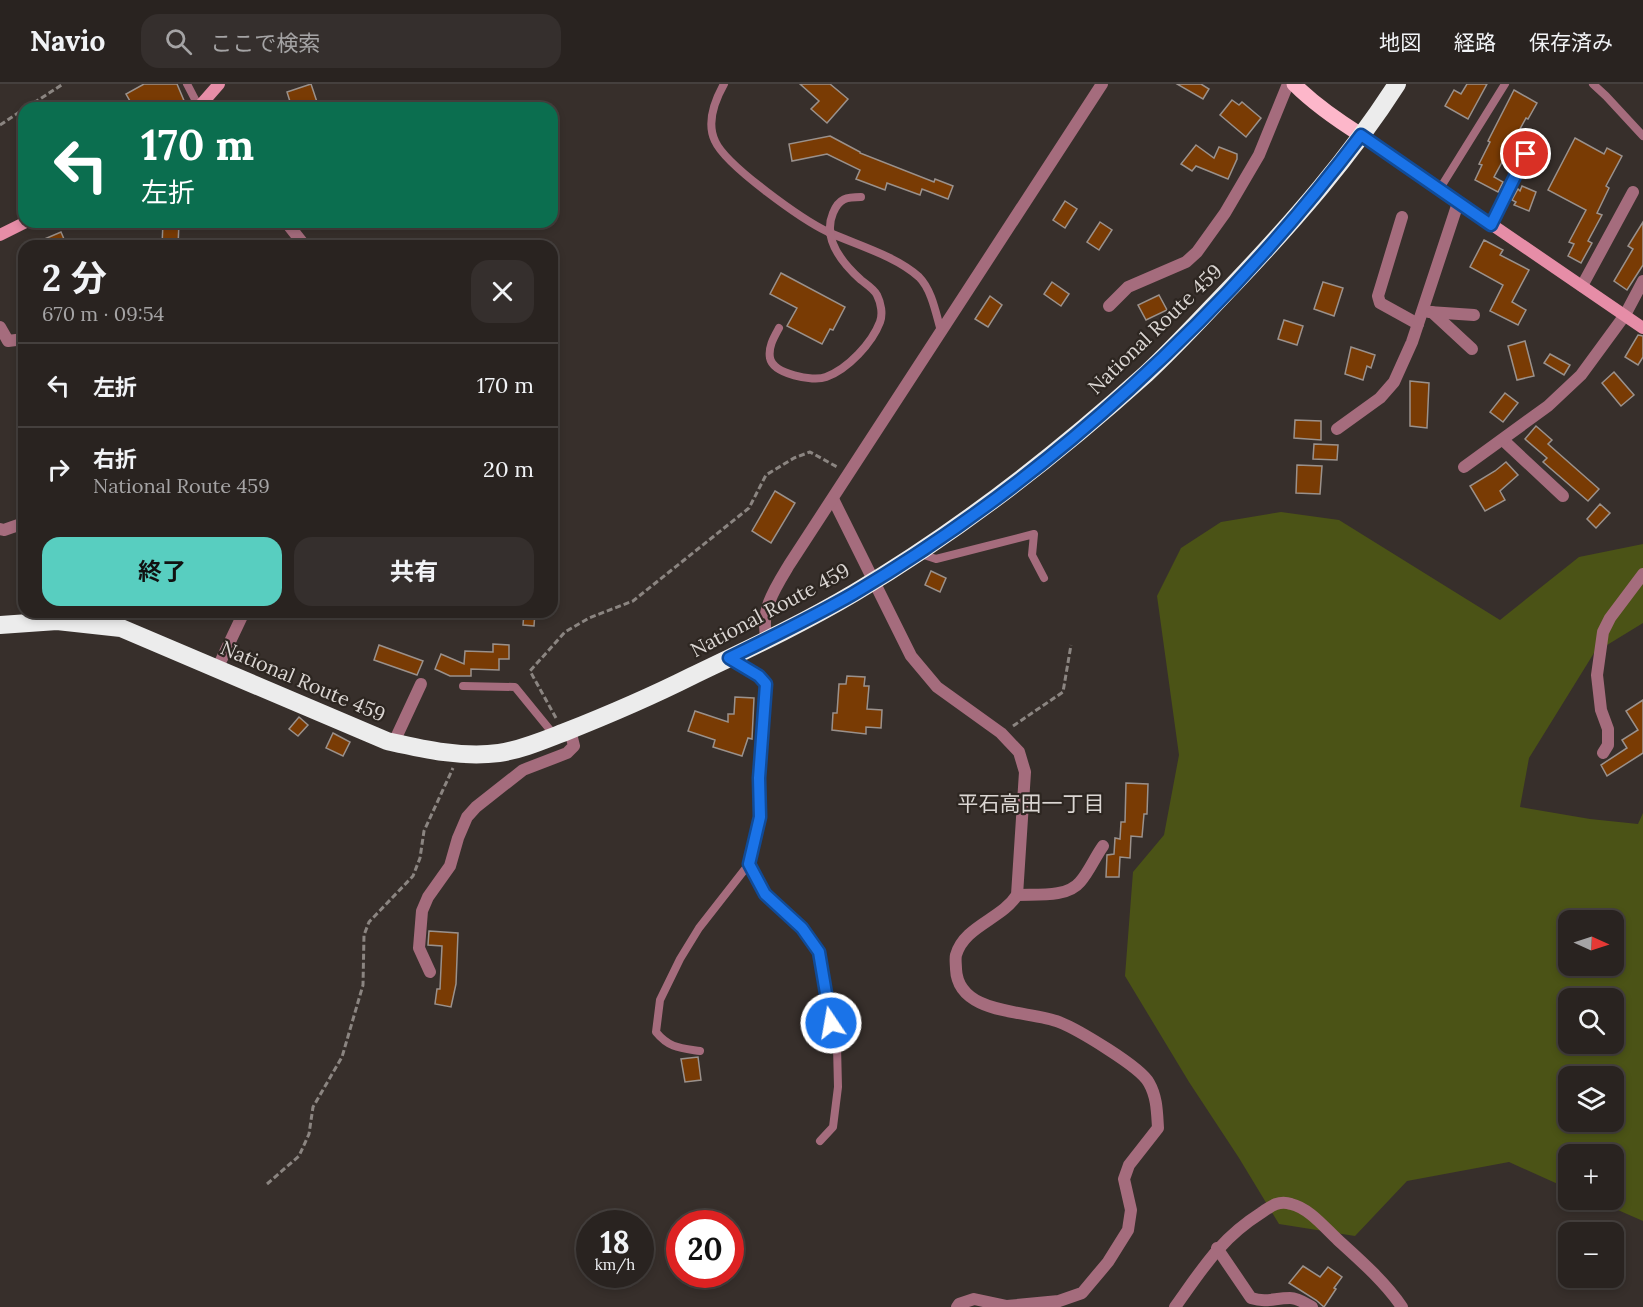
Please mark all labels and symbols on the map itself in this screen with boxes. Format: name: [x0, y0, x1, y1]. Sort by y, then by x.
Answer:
pin: [1500, 128, 1551, 179]
street label: National Route 459: [1082, 258, 1227, 399]
street label: National Route 459: [686, 557, 854, 662]
street label: National Route 459: [217, 635, 389, 727]
district label: 平石高田一丁目: [958, 790, 1105, 817]
north arrow: [1558, 910, 1624, 976]
position arrow: [799, 991, 863, 1055]
speed limit sign: 20: [666, 1210, 744, 1288]

